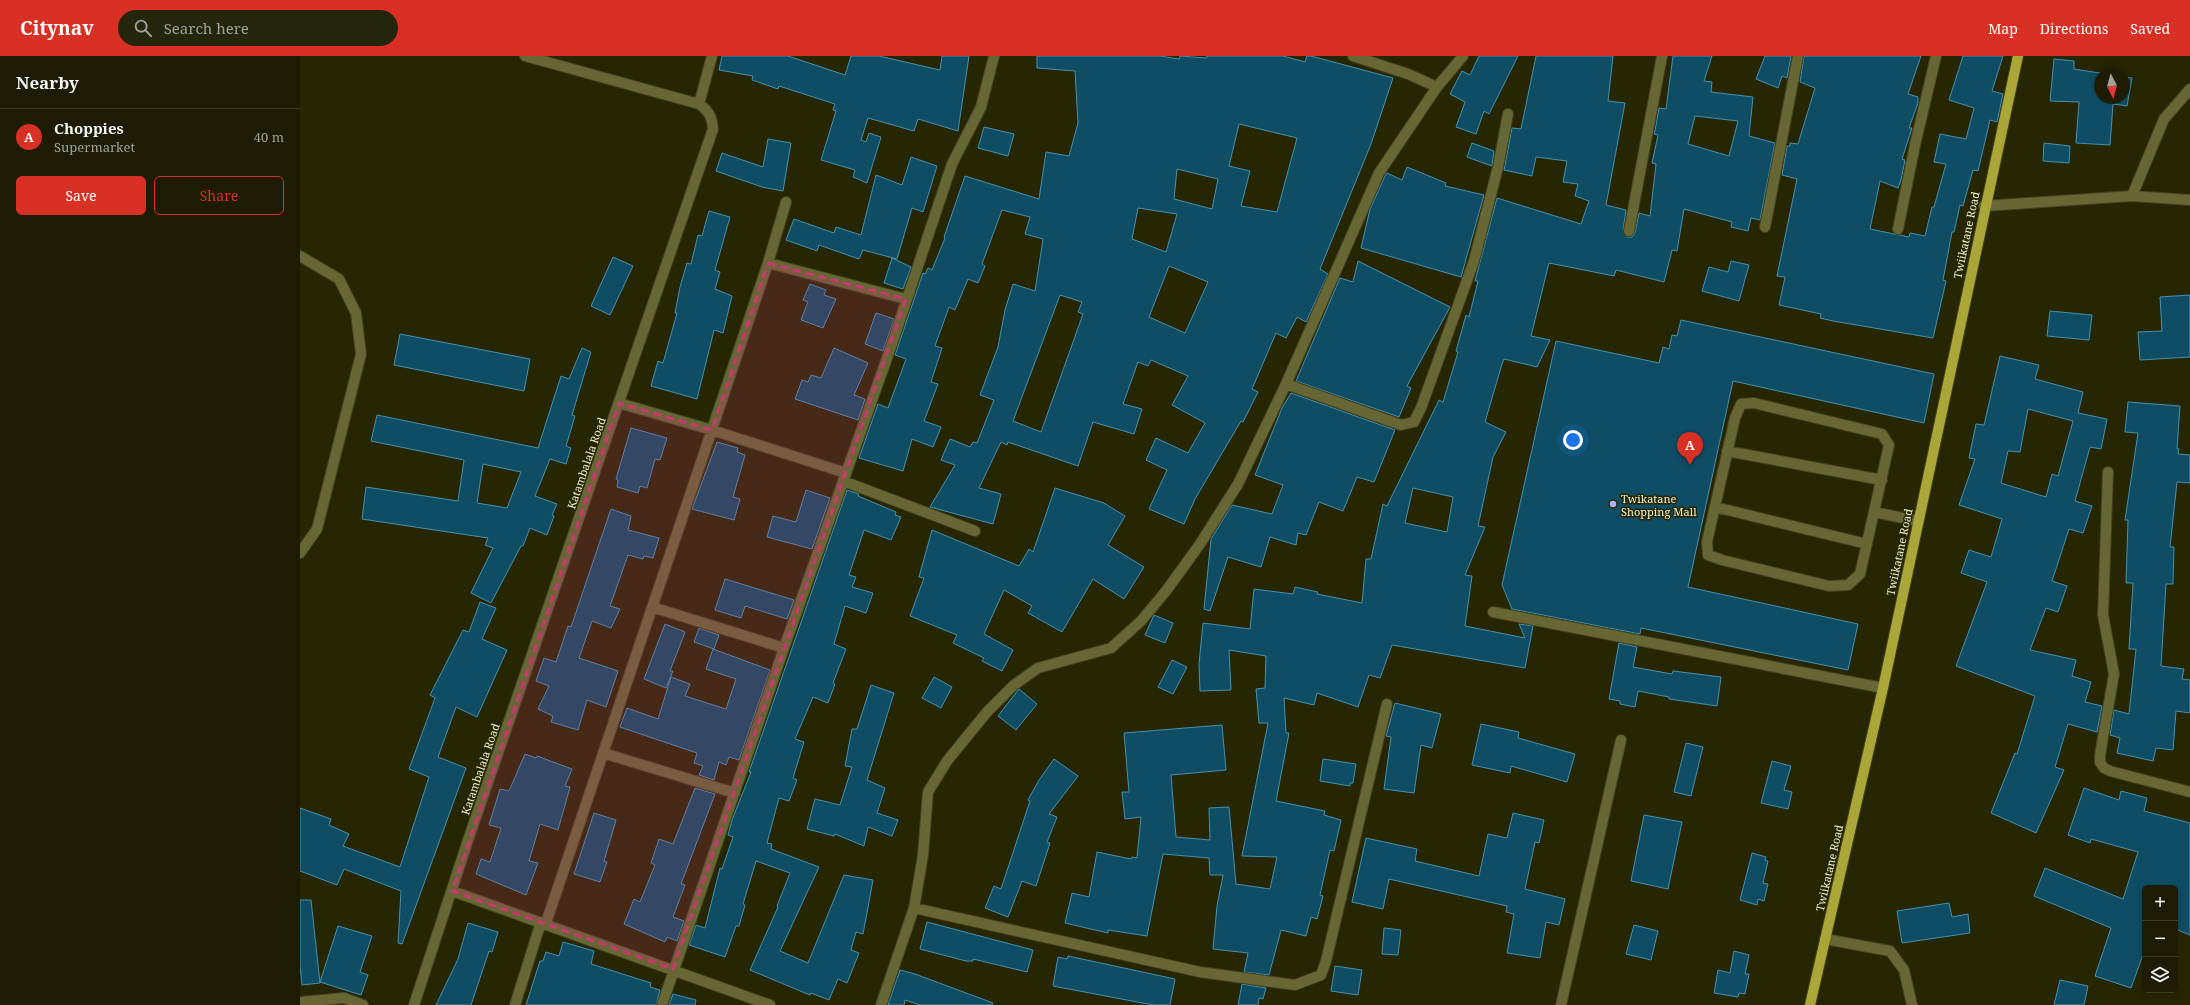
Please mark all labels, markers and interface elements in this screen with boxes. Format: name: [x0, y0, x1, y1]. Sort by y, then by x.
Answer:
search box: [118, 10, 398, 46]
text: Citynav: [20, 15, 94, 41]
icon: search: [132, 17, 154, 39]
text: Search here: [164, 18, 249, 38]
text: Map: [1988, 19, 2018, 38]
text: Directions: [2040, 19, 2108, 38]
text: Saved: [2130, 19, 2170, 38]
north arrow: [2094, 68, 2130, 104]
text: Nearby: [16, 71, 79, 94]
text: Choppies: [54, 118, 124, 138]
text: A: [24, 128, 34, 146]
text: 40 m: [254, 128, 284, 146]
text: Supermarket: [54, 138, 135, 156]
button: Save: [16, 176, 146, 215]
button: Share: [154, 176, 284, 215]
street label: Twiikatane Road: [1949, 190, 1983, 280]
street label: Katambalala Road: [563, 415, 609, 511]
your location: [1563, 430, 1583, 450]
pin: A: [1677, 432, 1703, 465]
place label: Twikatane Shopping Mall: [1621, 491, 1697, 519]
marker: Twikatane Shopping Mall: [1608, 499, 1618, 509]
street label: Twiikatane Road: [1882, 507, 1916, 597]
street label: Katambalala Road: [457, 721, 503, 817]
street label: Twiikatane Road: [1812, 823, 1846, 913]
map controls: [2142, 885, 2178, 993]
button: +: [2142, 885, 2178, 921]
button: −: [2142, 921, 2178, 957]
button: layers: [2142, 957, 2178, 993]

